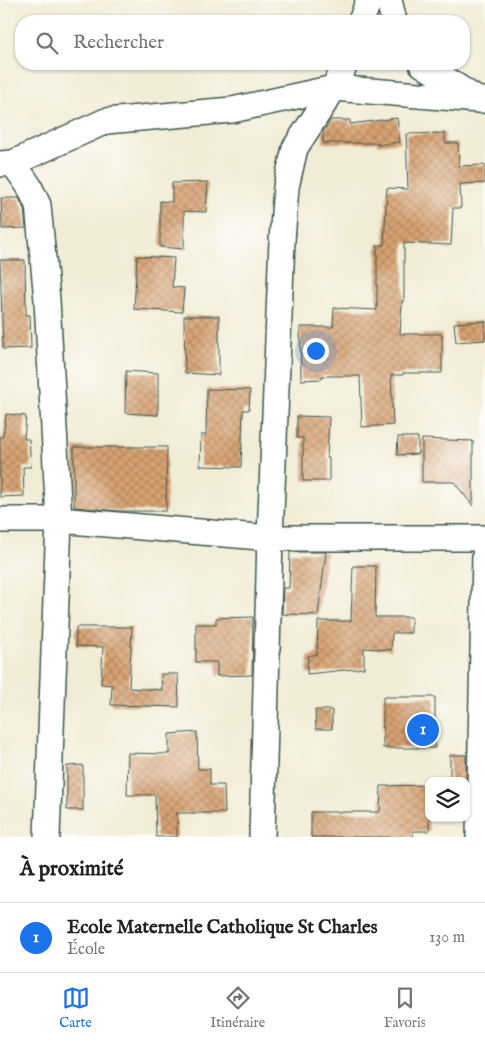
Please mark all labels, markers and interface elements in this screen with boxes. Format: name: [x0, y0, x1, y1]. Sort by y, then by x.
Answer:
search box: [15, 15, 470, 70]
icon: search: [33, 29, 61, 57]
text: Rechercher: [73, 31, 164, 55]
your location: [303, 338, 329, 364]
pin: 1: [407, 711, 439, 749]
map controls: [425, 777, 470, 822]
button: layers: [425, 777, 470, 822]
text: À proximité: [20, 856, 123, 883]
text: Ecole Maternelle Catholique St Charles: [67, 916, 377, 940]
text: 1: [33, 928, 39, 948]
text: 130 m: [429, 928, 465, 948]
text: École: [67, 940, 105, 960]
tab: Carte: [59, 984, 92, 1032]
tab: Itinéraire: [210, 984, 265, 1032]
tab: Favoris: [384, 984, 426, 1032]

